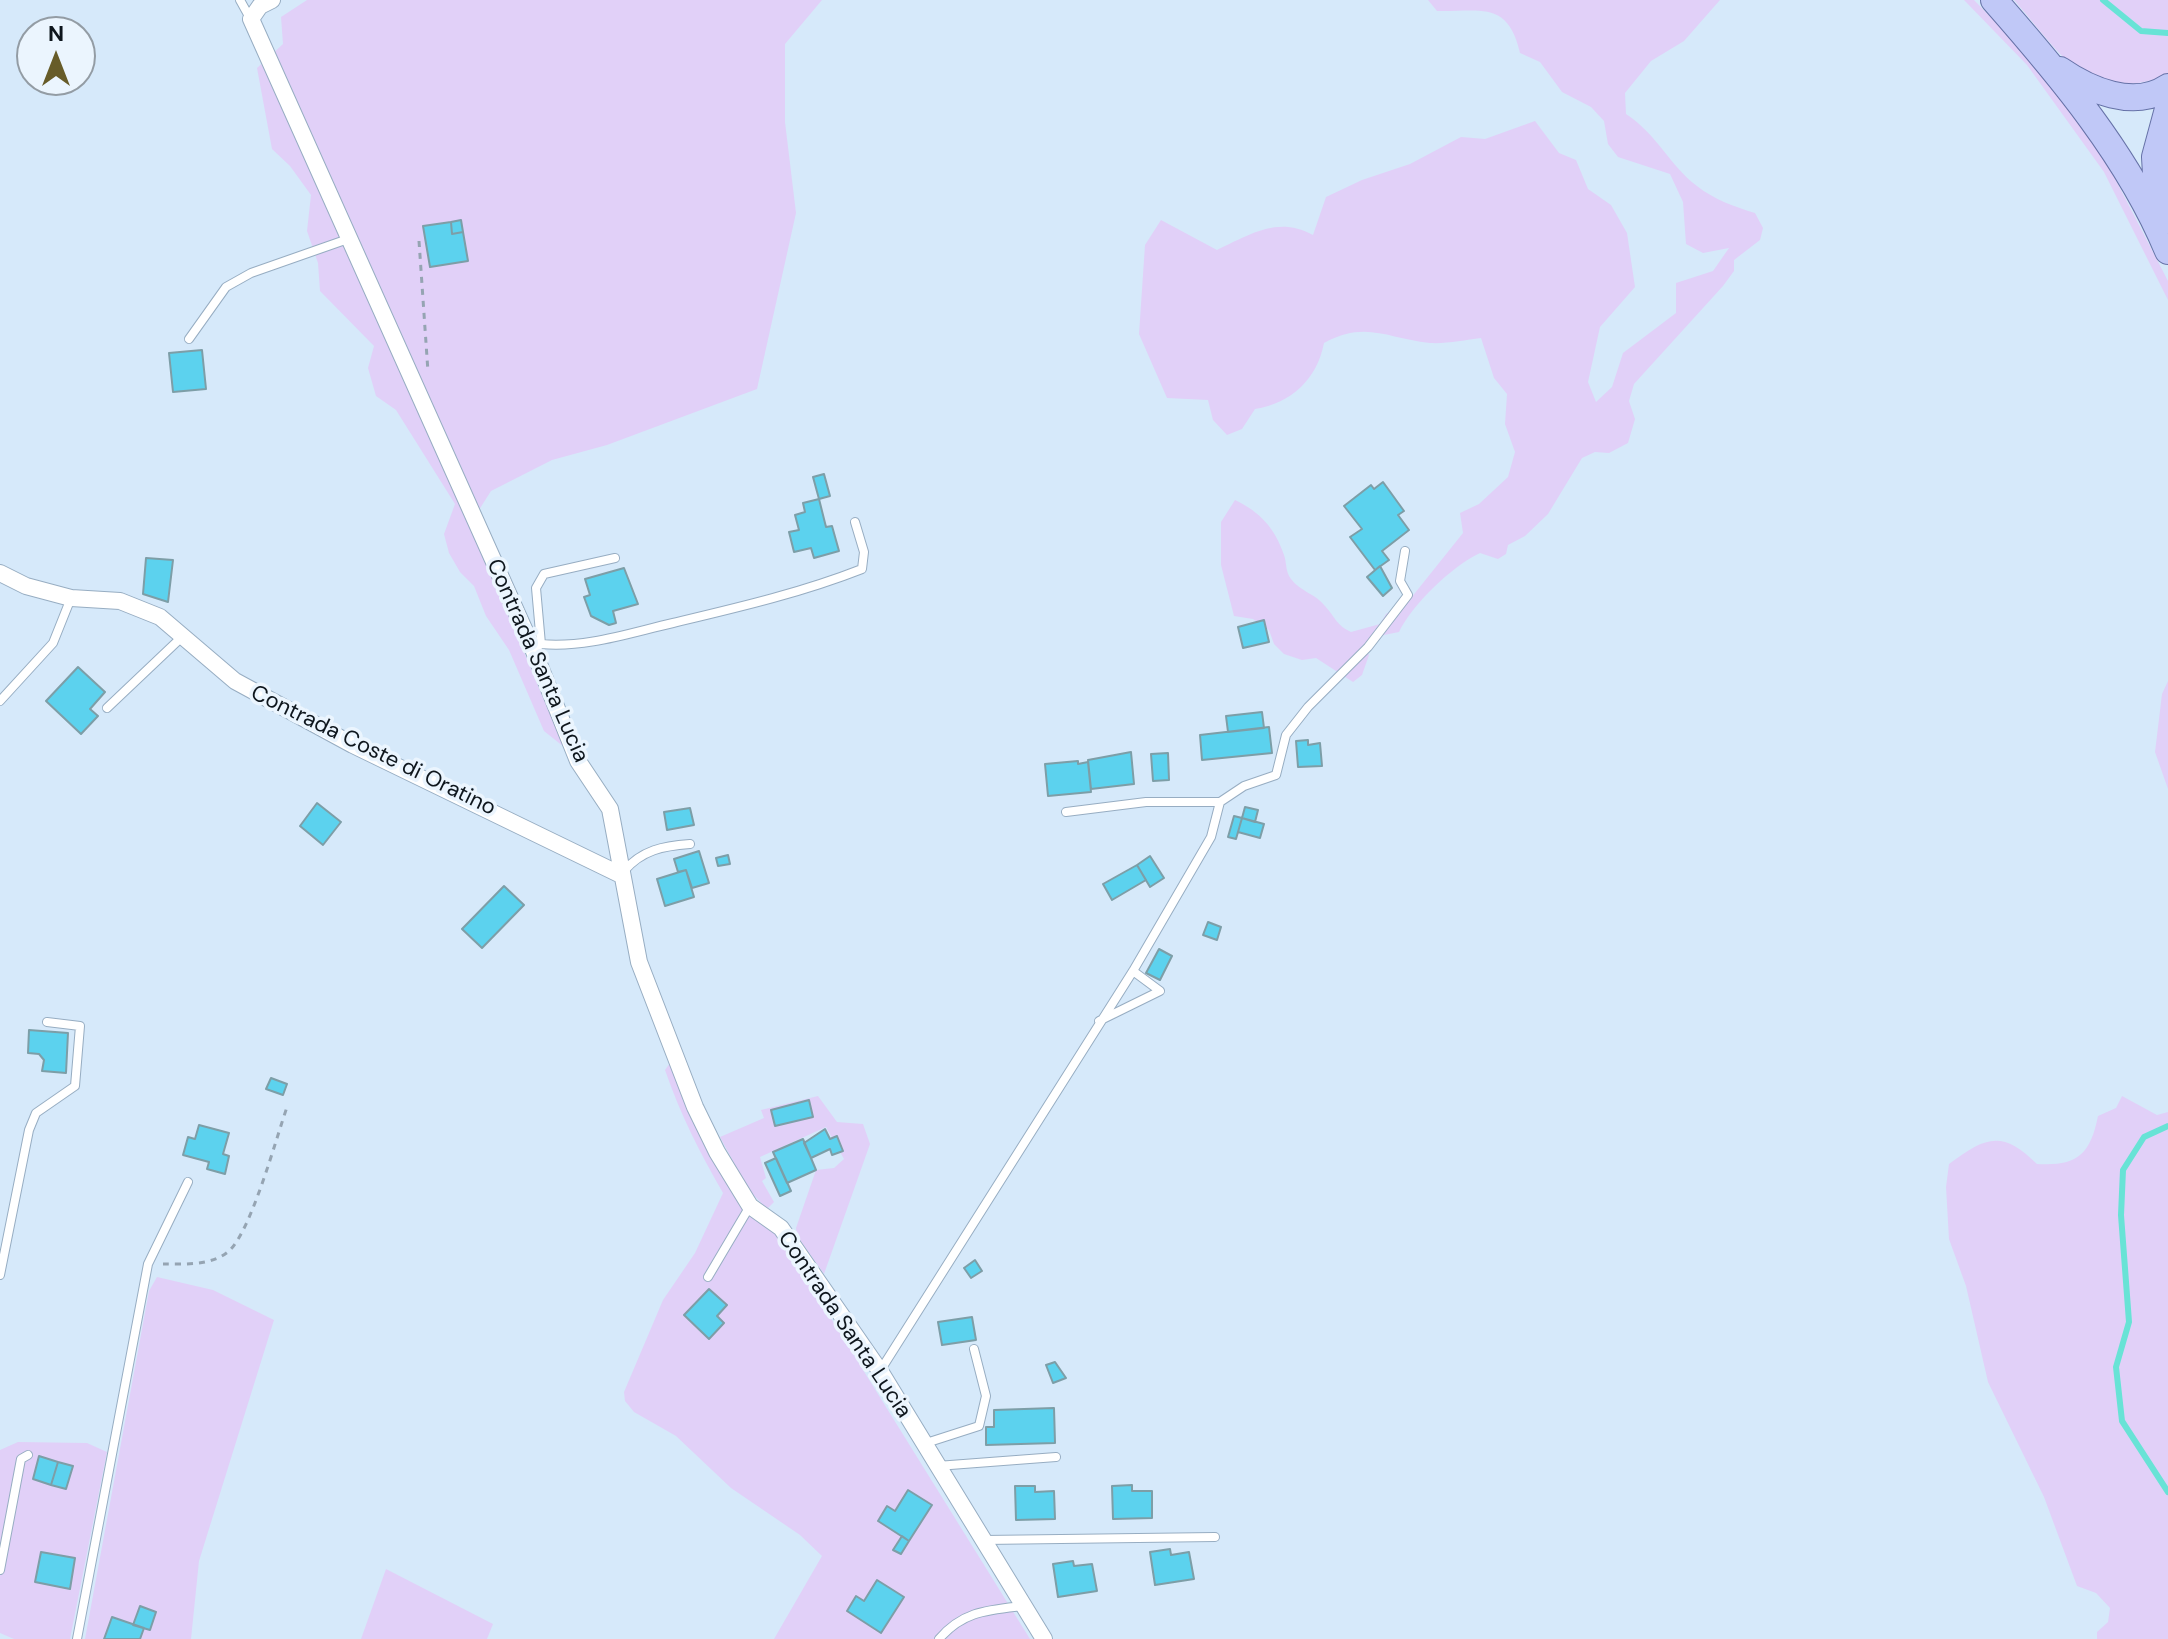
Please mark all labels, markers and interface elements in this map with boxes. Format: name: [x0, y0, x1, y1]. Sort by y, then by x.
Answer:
north arrow: [16, 16, 96, 96]
text: N: [48, 19, 64, 48]
street label: Contrada Santa Lucia: [480, 555, 594, 767]
street label: Contrada Coste di Oratino: [246, 680, 500, 822]
street label: Contrada Santa Lucia: [772, 1227, 916, 1423]

